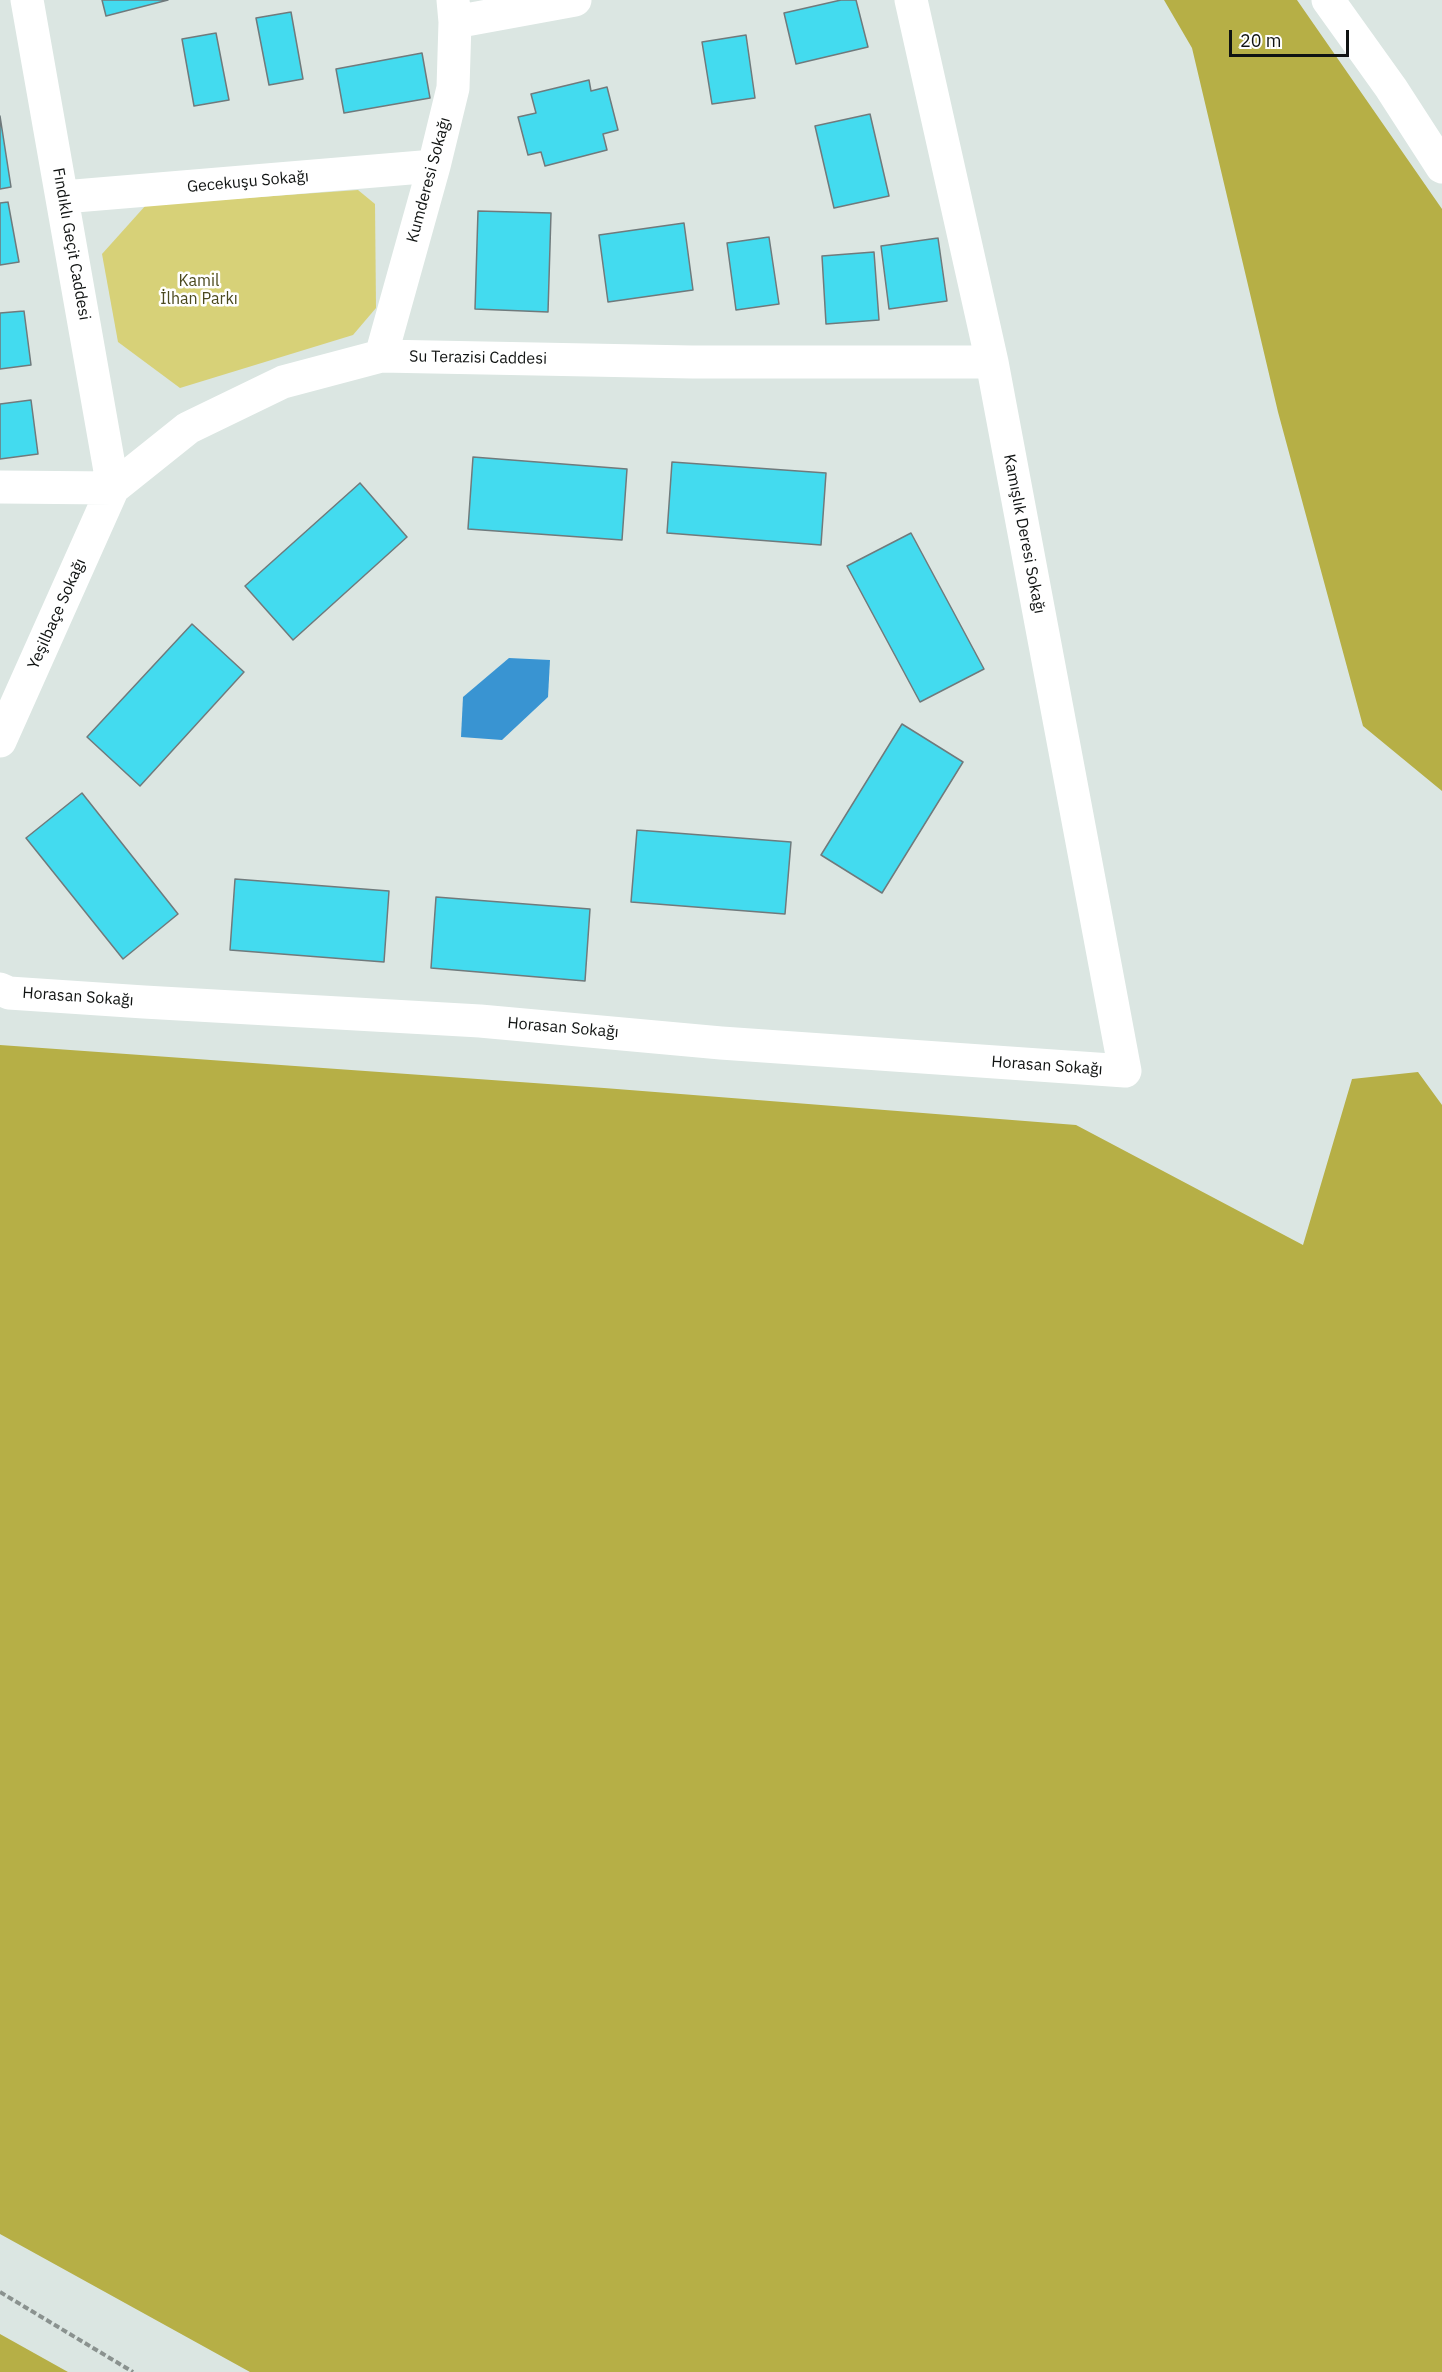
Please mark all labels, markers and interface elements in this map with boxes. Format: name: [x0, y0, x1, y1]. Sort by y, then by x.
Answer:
scale bar: [1232, 18, 1352, 56]
text: 20 m: [1240, 29, 1282, 52]
street label: Kumderesi Sokağı: [403, 115, 455, 245]
street label: Fındıklı Geçit Caddesi: [48, 166, 94, 322]
street label: Gecekuşu Sokağı: [186, 167, 310, 197]
park label: Kamil İlhan Parkı: [160, 271, 238, 309]
street label: Su Terazisi Caddesi: [409, 347, 547, 369]
street label: Kamışlık Deresi Sokağı: [999, 453, 1049, 615]
street label: Yeşilbaçe Sokağı: [24, 555, 90, 673]
street label: Horasan Sokağı: [22, 984, 134, 1010]
street label: Horasan Sokağı: [507, 1014, 619, 1042]
street label: Horasan Sokağı: [991, 1053, 1103, 1079]

